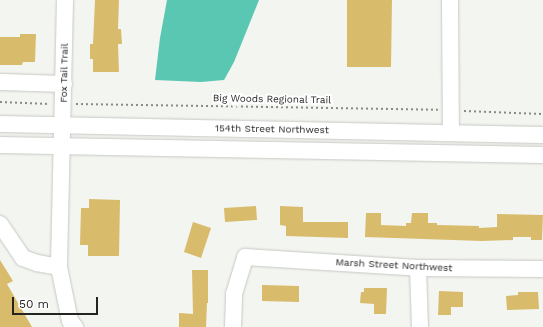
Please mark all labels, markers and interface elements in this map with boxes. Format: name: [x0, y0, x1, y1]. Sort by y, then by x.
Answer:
street label: Fox Tail Trail: [57, 43, 71, 103]
street label: Big Woods Regional Trail: [212, 92, 332, 106]
street label: 154th Street Northwest: [215, 122, 329, 136]
street label: Marsh Street Northwest: [335, 256, 453, 274]
scale bar: [14, 289, 100, 315]
text: 50 m: [19, 297, 49, 311]

